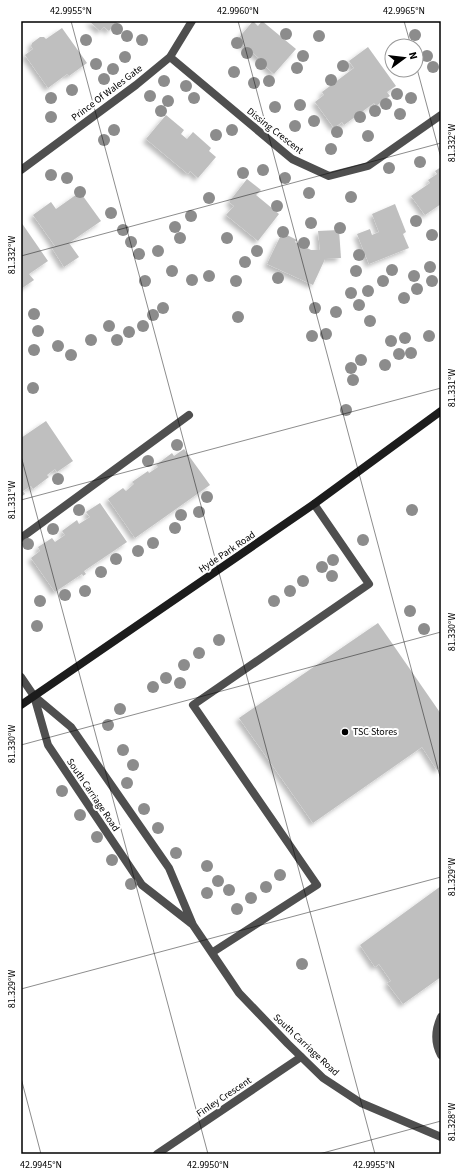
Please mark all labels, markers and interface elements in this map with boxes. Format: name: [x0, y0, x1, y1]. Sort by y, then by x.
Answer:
text: 42.9955°N: [50, 4, 92, 18]
text: 42.9960°N: [217, 4, 259, 18]
text: 42.9965°N: [383, 4, 425, 18]
north arrow: [384, 38, 424, 78]
text: N: [405, 50, 421, 61]
street label: Prince Of Wales Gate: [69, 62, 145, 124]
street label: Dissing Crescent: [244, 104, 307, 158]
text: 81.332°W: [445, 124, 459, 162]
text: 81.332°W: [5, 236, 19, 274]
text: 81.331°W: [445, 369, 459, 407]
text: 81.331°W: [5, 481, 19, 519]
street label: Hyde Park Road: [196, 528, 258, 576]
text: 81.330°W: [445, 613, 459, 651]
text: 81.330°W: [5, 725, 19, 763]
place label: TSC Stores: [353, 725, 397, 739]
marker: TSC Stores: [340, 727, 350, 737]
street label: South Carriage Road: [63, 756, 123, 834]
text: 81.329°W: [445, 858, 459, 896]
text: 81.329°W: [5, 970, 19, 1008]
street label: South Carriage Road: [270, 1011, 342, 1079]
street label: Finley Crescent: [194, 1073, 255, 1121]
text: 81.328°W: [445, 1103, 459, 1141]
text: 42.9945°N: [20, 1158, 62, 1172]
text: 42.9950°N: [187, 1158, 229, 1172]
text: 42.9955°N: [353, 1158, 395, 1172]

